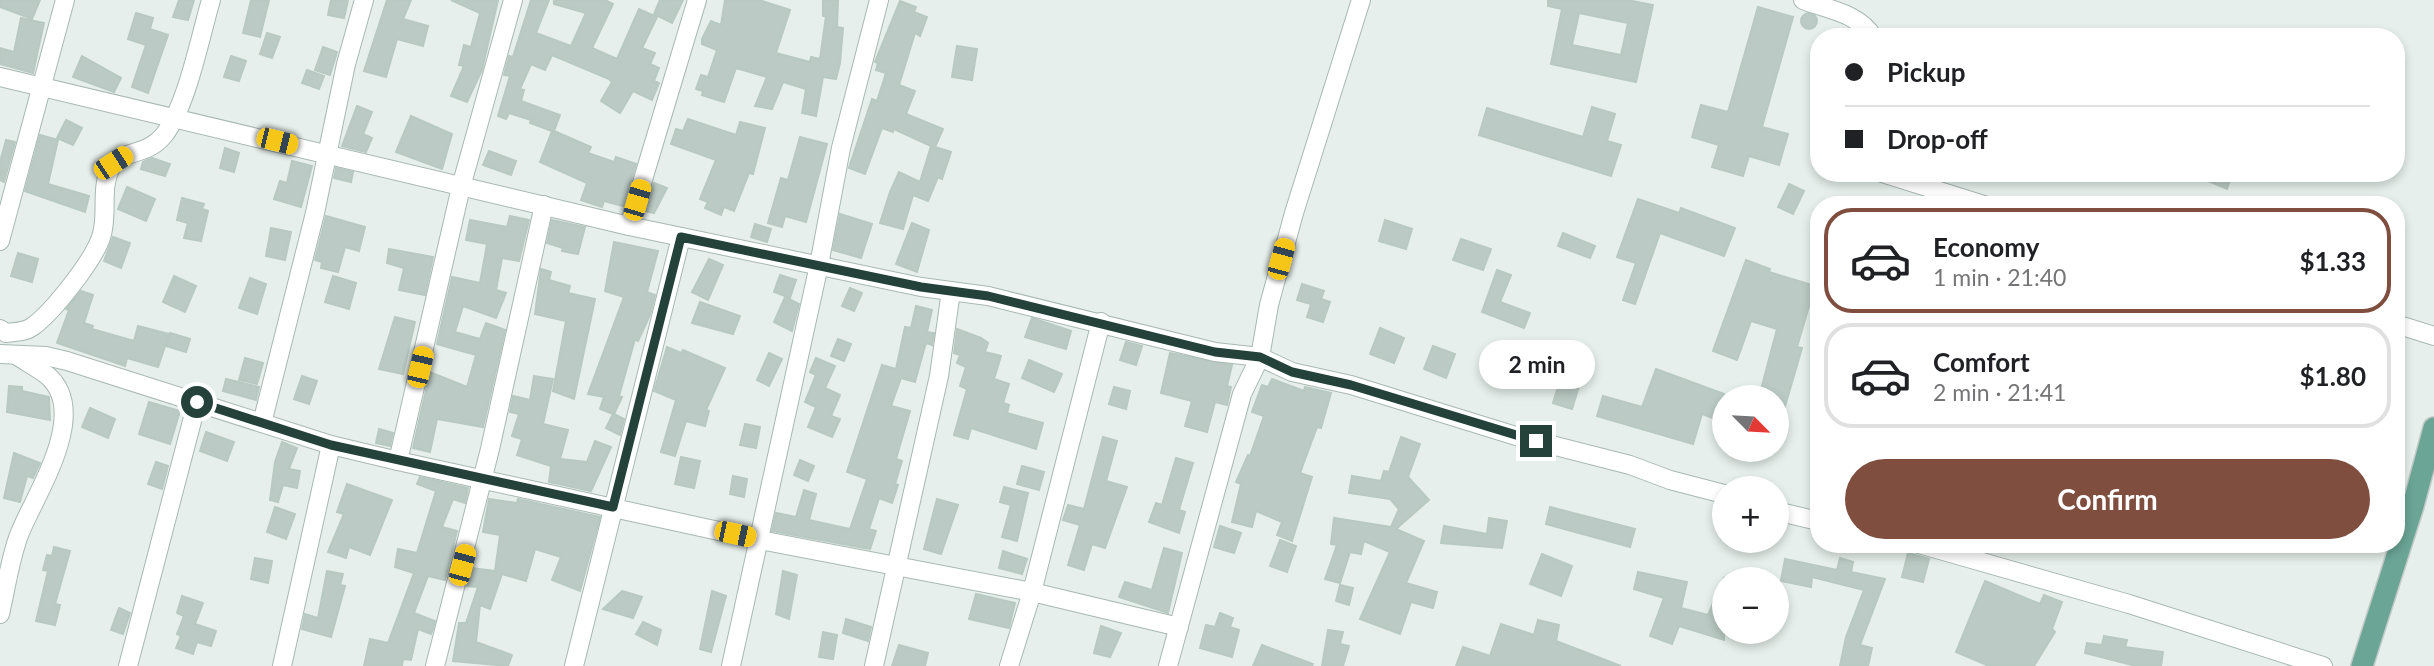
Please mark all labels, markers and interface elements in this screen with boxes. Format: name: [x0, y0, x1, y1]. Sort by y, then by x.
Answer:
text: Pickup: [1887, 56, 1966, 88]
text: Drop-off: [1887, 123, 1988, 155]
car: [255, 126, 300, 156]
car: [90, 143, 137, 183]
car: [622, 177, 653, 223]
icon: car: [1849, 229, 1912, 292]
text: Economy: [1933, 231, 2039, 263]
car: [1266, 236, 1297, 282]
text: $1.33: [2300, 245, 2366, 277]
text: 1 min · 21:40: [1933, 263, 2066, 291]
callout: 2 min: [1478, 340, 1594, 388]
car: [406, 344, 435, 390]
icon: car: [1849, 344, 1912, 407]
text: Comfort: [1933, 346, 2030, 378]
text: 2 min: [1508, 350, 1566, 378]
text: $1.80: [2300, 360, 2366, 392]
text: 2 min · 21:41: [1933, 378, 2066, 406]
north arrow: [1712, 385, 1788, 462]
map controls: [1712, 385, 1789, 644]
route start: [181, 386, 213, 418]
route end: [1520, 425, 1552, 457]
button: Confirm: [1845, 459, 2370, 539]
button: +: [1712, 476, 1789, 553]
car: [713, 519, 758, 549]
car: [447, 542, 478, 588]
button: −: [1712, 567, 1789, 644]

